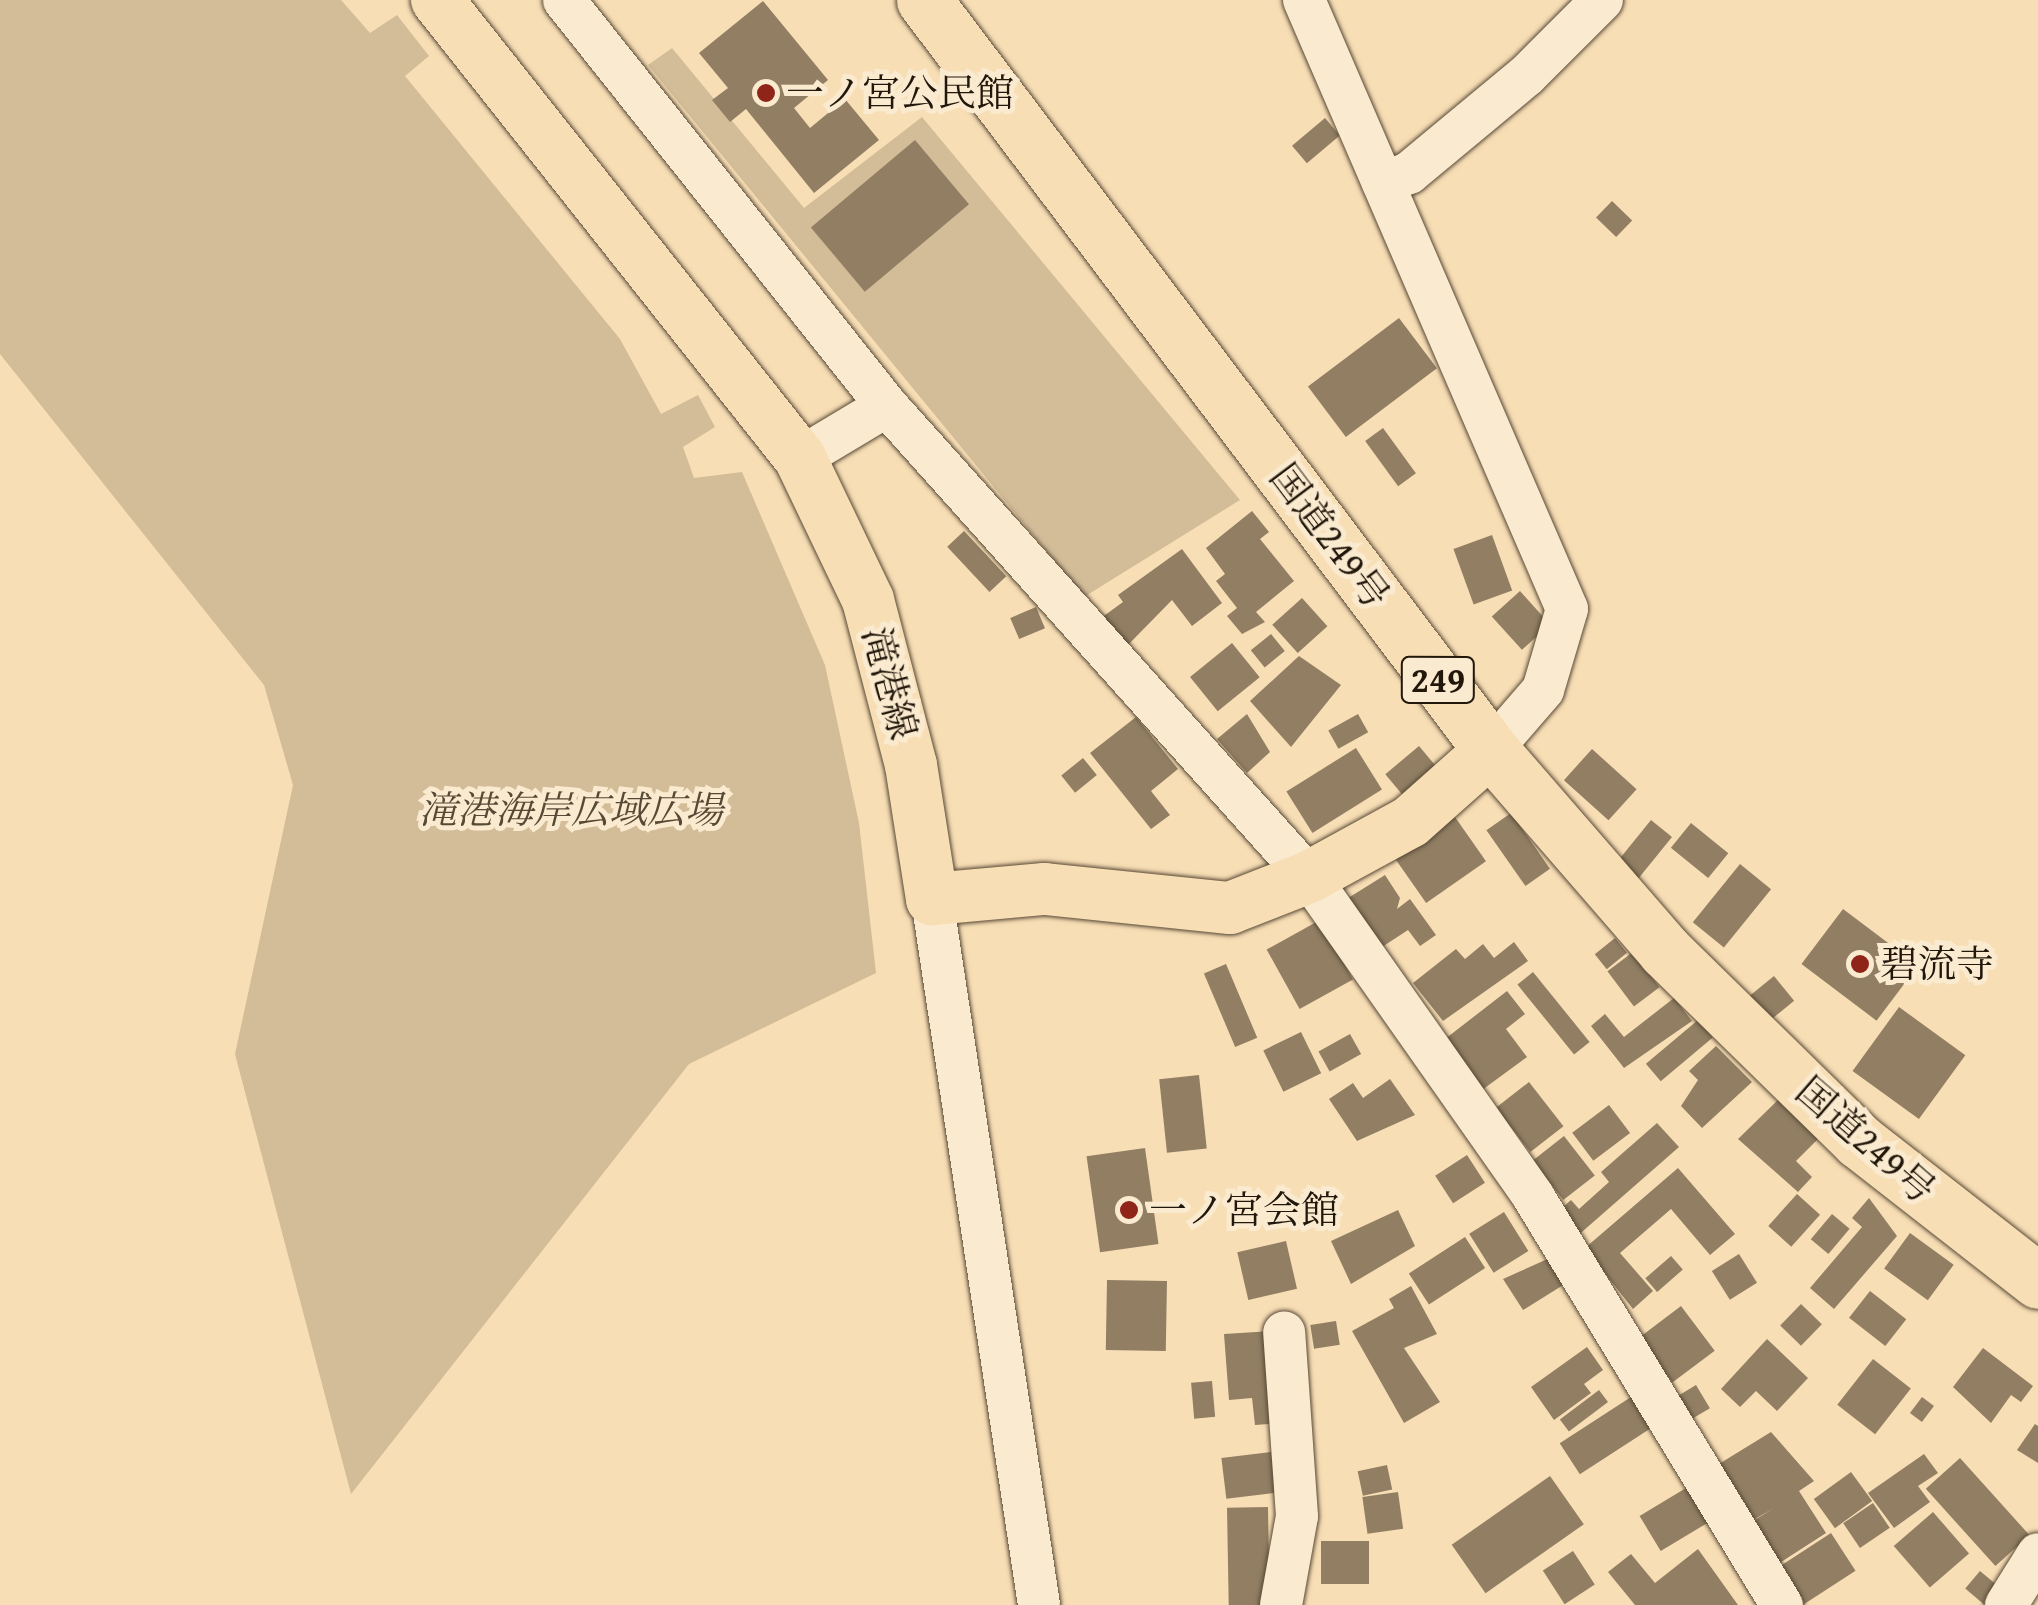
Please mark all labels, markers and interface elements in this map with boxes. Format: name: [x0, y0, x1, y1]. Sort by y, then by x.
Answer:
place label: 一ノ宮公民館: [786, 70, 1014, 116]
marker: 一ノ宮公民館: [755, 82, 777, 104]
street label: 国道249号: [1261, 455, 1399, 617]
street label: 滝港線: [853, 622, 927, 744]
road number: 249: [1400, 650, 1476, 710]
park label: 滝港海岸広域広場: [419, 787, 723, 833]
place label: 碧流寺: [1880, 941, 1994, 987]
marker: 碧流寺: [1849, 953, 1871, 975]
street label: 国道249号: [1787, 1067, 1945, 1213]
place label: 一ノ宮会館: [1149, 1187, 1339, 1233]
marker: 一ノ宮会館: [1118, 1199, 1140, 1221]

